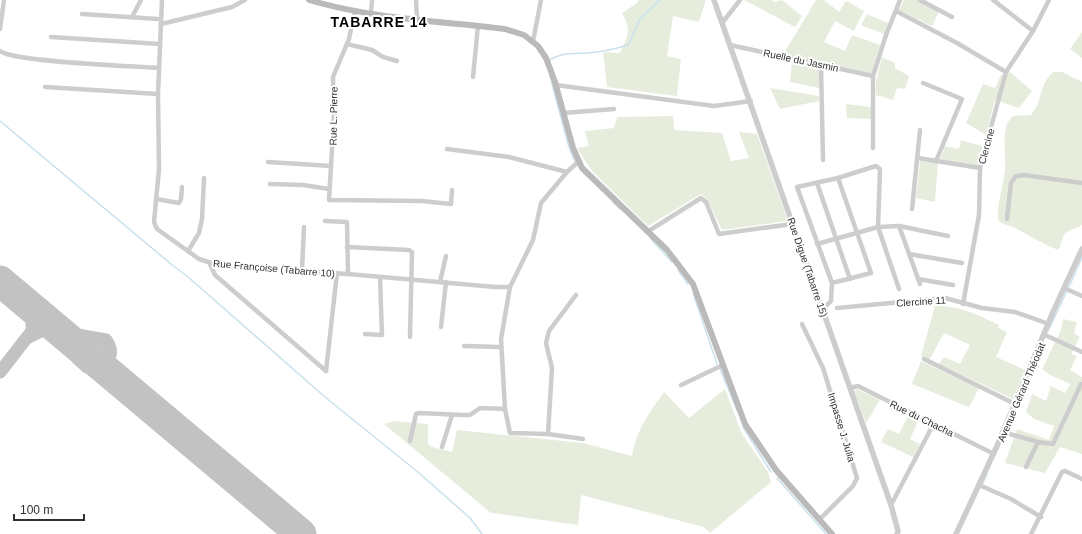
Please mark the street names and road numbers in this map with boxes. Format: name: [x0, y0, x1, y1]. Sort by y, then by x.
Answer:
street label: Ruelle du Jasmin: [762, 47, 840, 74]
street label: Rue L. Pierre: [327, 86, 340, 146]
street label: Clercine: [976, 127, 997, 165]
street label: Rue Digue (Tabarre 15): [785, 216, 830, 318]
street label: Rue Françoise (Tabarre 10): [213, 258, 335, 279]
street label: Clercine 11: [896, 294, 947, 309]
street label: Avenue Gérard Théodat: [996, 341, 1047, 444]
street label: Impasse J. Julia: [826, 391, 857, 463]
street label: Rue du Chacha: [888, 398, 956, 439]

